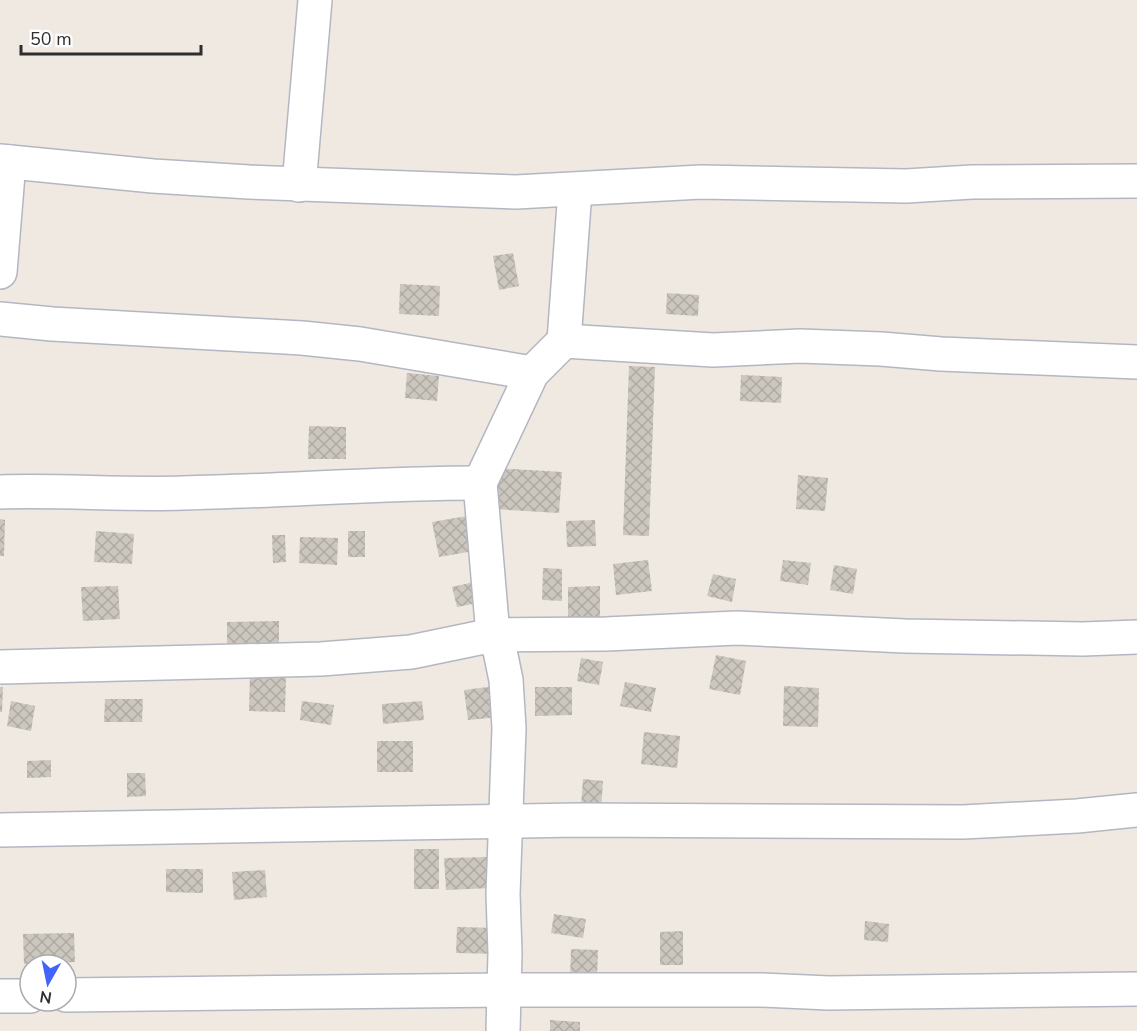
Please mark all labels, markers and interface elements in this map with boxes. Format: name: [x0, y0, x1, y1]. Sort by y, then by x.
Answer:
scale bar: [21, 18, 201, 56]
text: 50 m: [30, 27, 72, 51]
north arrow: [18, 953, 78, 1013]
text: N: [38, 985, 53, 1009]

